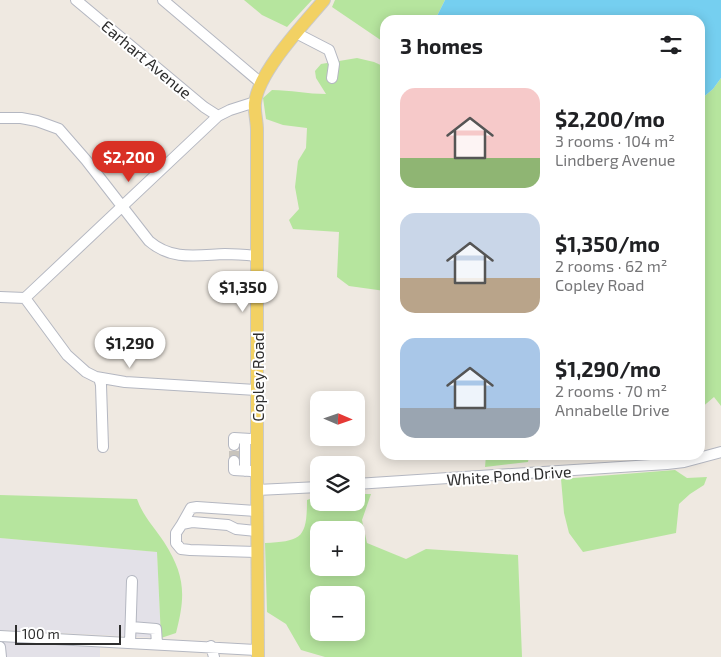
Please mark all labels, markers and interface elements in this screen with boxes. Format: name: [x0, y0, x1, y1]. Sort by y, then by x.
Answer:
street label: Earhart Avenue: [98, 16, 196, 102]
icon: filters: [657, 31, 685, 59]
text: 3 homes: [400, 33, 483, 58]
text: $2,200/mo: [555, 106, 665, 131]
icon: home: [440, 108, 500, 168]
text: 3 rooms · 104 m²: [555, 131, 675, 150]
pin: $2,200: [88, 140, 170, 183]
text: $2,200: [103, 147, 155, 166]
text: Lindberg Avenue: [555, 150, 675, 169]
text: $1,350/mo: [555, 231, 660, 256]
icon: home: [440, 233, 500, 293]
text: 2 rooms · 62 m²: [555, 256, 667, 275]
pin: $1,350: [202, 270, 284, 313]
text: Copley Road: [555, 275, 644, 294]
text: $1,350: [219, 277, 267, 296]
pin: $1,290: [89, 326, 171, 369]
street label: Copley Road: [248, 332, 267, 422]
text: $1,290: [106, 333, 154, 352]
text: $1,290/mo: [555, 356, 661, 381]
icon: home: [440, 358, 500, 418]
text: 2 rooms · 70 m²: [555, 381, 667, 400]
north arrow: [310, 391, 365, 446]
map controls: [310, 391, 365, 641]
text: Annabelle Drive: [555, 400, 670, 419]
button: layers: [310, 456, 365, 511]
street label: White Pond Drive: [446, 461, 572, 489]
button: +: [310, 521, 365, 576]
button: −: [310, 586, 365, 641]
scale bar: [15, 622, 121, 645]
text: 100 m: [22, 625, 60, 642]

